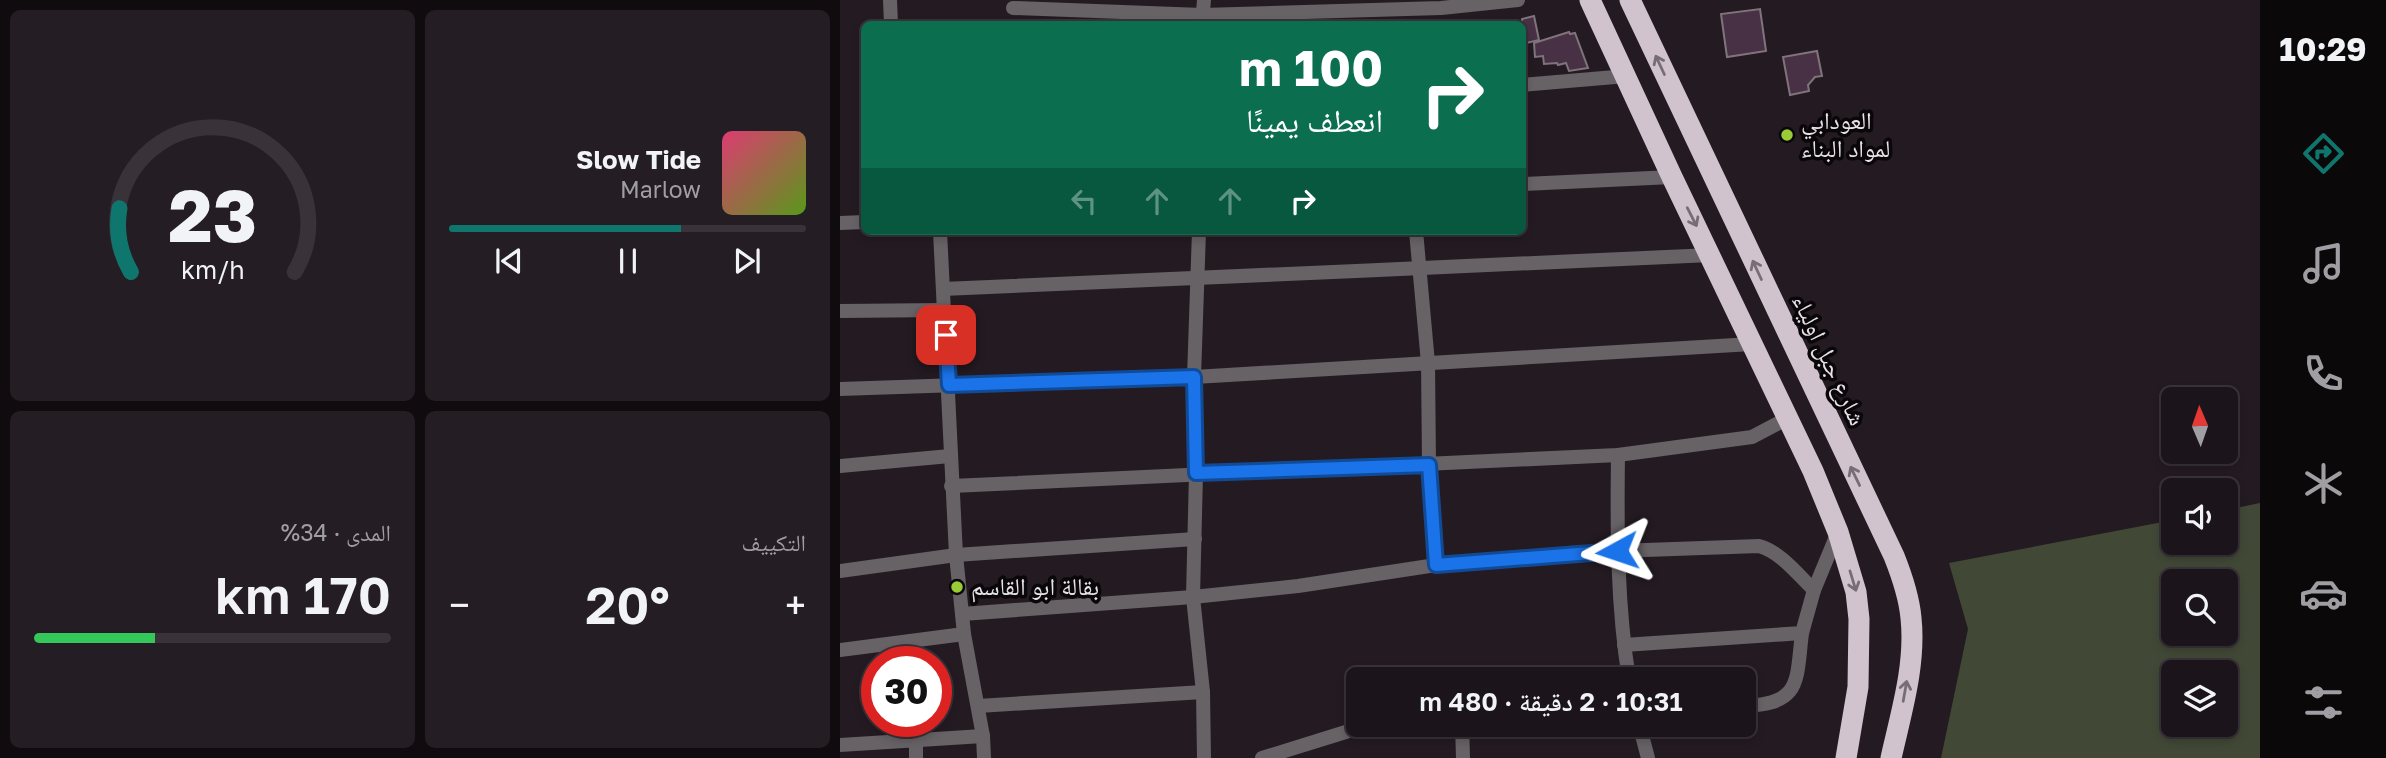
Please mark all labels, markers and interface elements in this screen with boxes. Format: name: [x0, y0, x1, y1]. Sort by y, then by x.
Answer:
text: 10:29: [2279, 30, 2367, 68]
text: 100 m: [1239, 38, 1383, 97]
icon: right: [1407, 49, 1498, 140]
one-way arrow: [1653, 55, 1666, 76]
text: انعطف يمينًا: [1246, 101, 1383, 139]
place label: العودابي لمواد البناء: [1801, 105, 1890, 163]
marker: العودابي لمواد البناء: [1779, 127, 1795, 143]
icon: directions: [2299, 129, 2348, 178]
text: Slow Tide: [576, 144, 701, 175]
text: 23: [168, 171, 257, 258]
text: Marlow: [620, 175, 701, 203]
icon: left: [1065, 182, 1103, 220]
icon: ahead: [1138, 182, 1176, 220]
icon: ahead: [1211, 182, 1249, 220]
icon: right: [1284, 182, 1322, 220]
one-way arrow: [1685, 206, 1699, 227]
icon: music: [2299, 239, 2348, 288]
icon: previous: [490, 242, 528, 280]
icon: pause: [609, 242, 647, 280]
icon: next: [728, 242, 766, 280]
text: km/h: [181, 254, 244, 285]
one-way arrow: [1750, 260, 1763, 281]
street label: شارع جبل اولياء: [1786, 289, 1873, 430]
pin: [916, 305, 976, 365]
icon: arrive: [927, 316, 965, 354]
icon: phone: [2299, 349, 2348, 398]
north arrow: [2161, 387, 2238, 464]
map controls: [2161, 387, 2238, 737]
icon: climate: [2299, 459, 2348, 508]
one-way arrow: [1848, 466, 1862, 487]
button: sound: [2161, 478, 2238, 555]
position arrow: [1580, 514, 1654, 588]
text: المدى · 34%: [281, 518, 391, 546]
text: التكييف: [741, 528, 806, 556]
text: 170 km: [215, 563, 391, 625]
button: search: [2161, 569, 2238, 646]
icon: car: [2299, 569, 2348, 618]
one-way arrow: [1847, 570, 1860, 592]
place label: بقالة ابو القاسم: [971, 571, 1099, 603]
text: 20°: [585, 573, 670, 635]
marker: بقالة ابو القاسم: [949, 579, 965, 595]
text: −: [449, 582, 470, 627]
text: +: [785, 582, 806, 627]
speed limit sign: 30: [861, 646, 952, 737]
button: layers: [2161, 660, 2238, 737]
icon: filters: [2299, 678, 2348, 727]
one-way arrow: [1899, 680, 1912, 703]
text: 10:31 · 2 دقيقة · 480 m: [1419, 686, 1683, 717]

